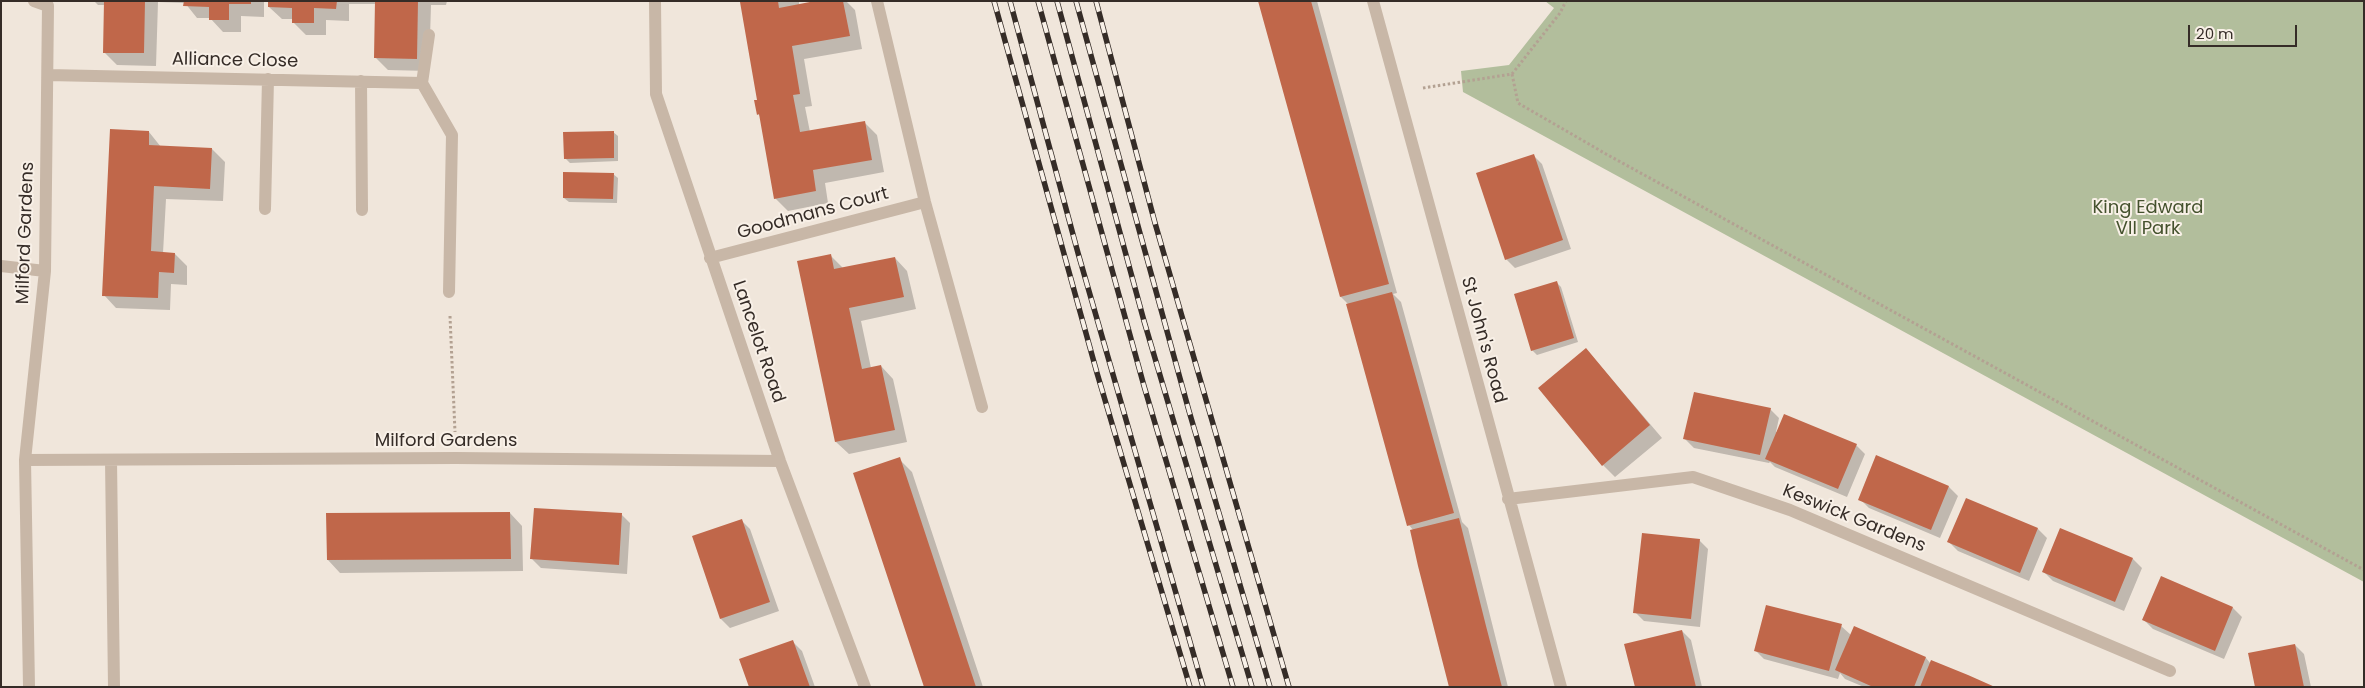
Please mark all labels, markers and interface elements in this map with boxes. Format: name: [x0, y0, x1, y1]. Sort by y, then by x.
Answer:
scale bar: [2190, 15, 2299, 47]
text: 20 m: [2196, 23, 2234, 44]
street label: Alliance Close: [172, 49, 298, 73]
street label: Milford Gardens: [13, 161, 39, 305]
street label: Goodmans Court: [735, 183, 891, 245]
park label: King Edward VII Park: [2093, 197, 2203, 240]
street label: St John's Road: [1456, 274, 1510, 406]
street label: Lancelot Road: [727, 278, 789, 406]
street label: Milford Gardens: [375, 430, 517, 452]
street label: Keswick Gardens: [1779, 480, 1929, 558]

